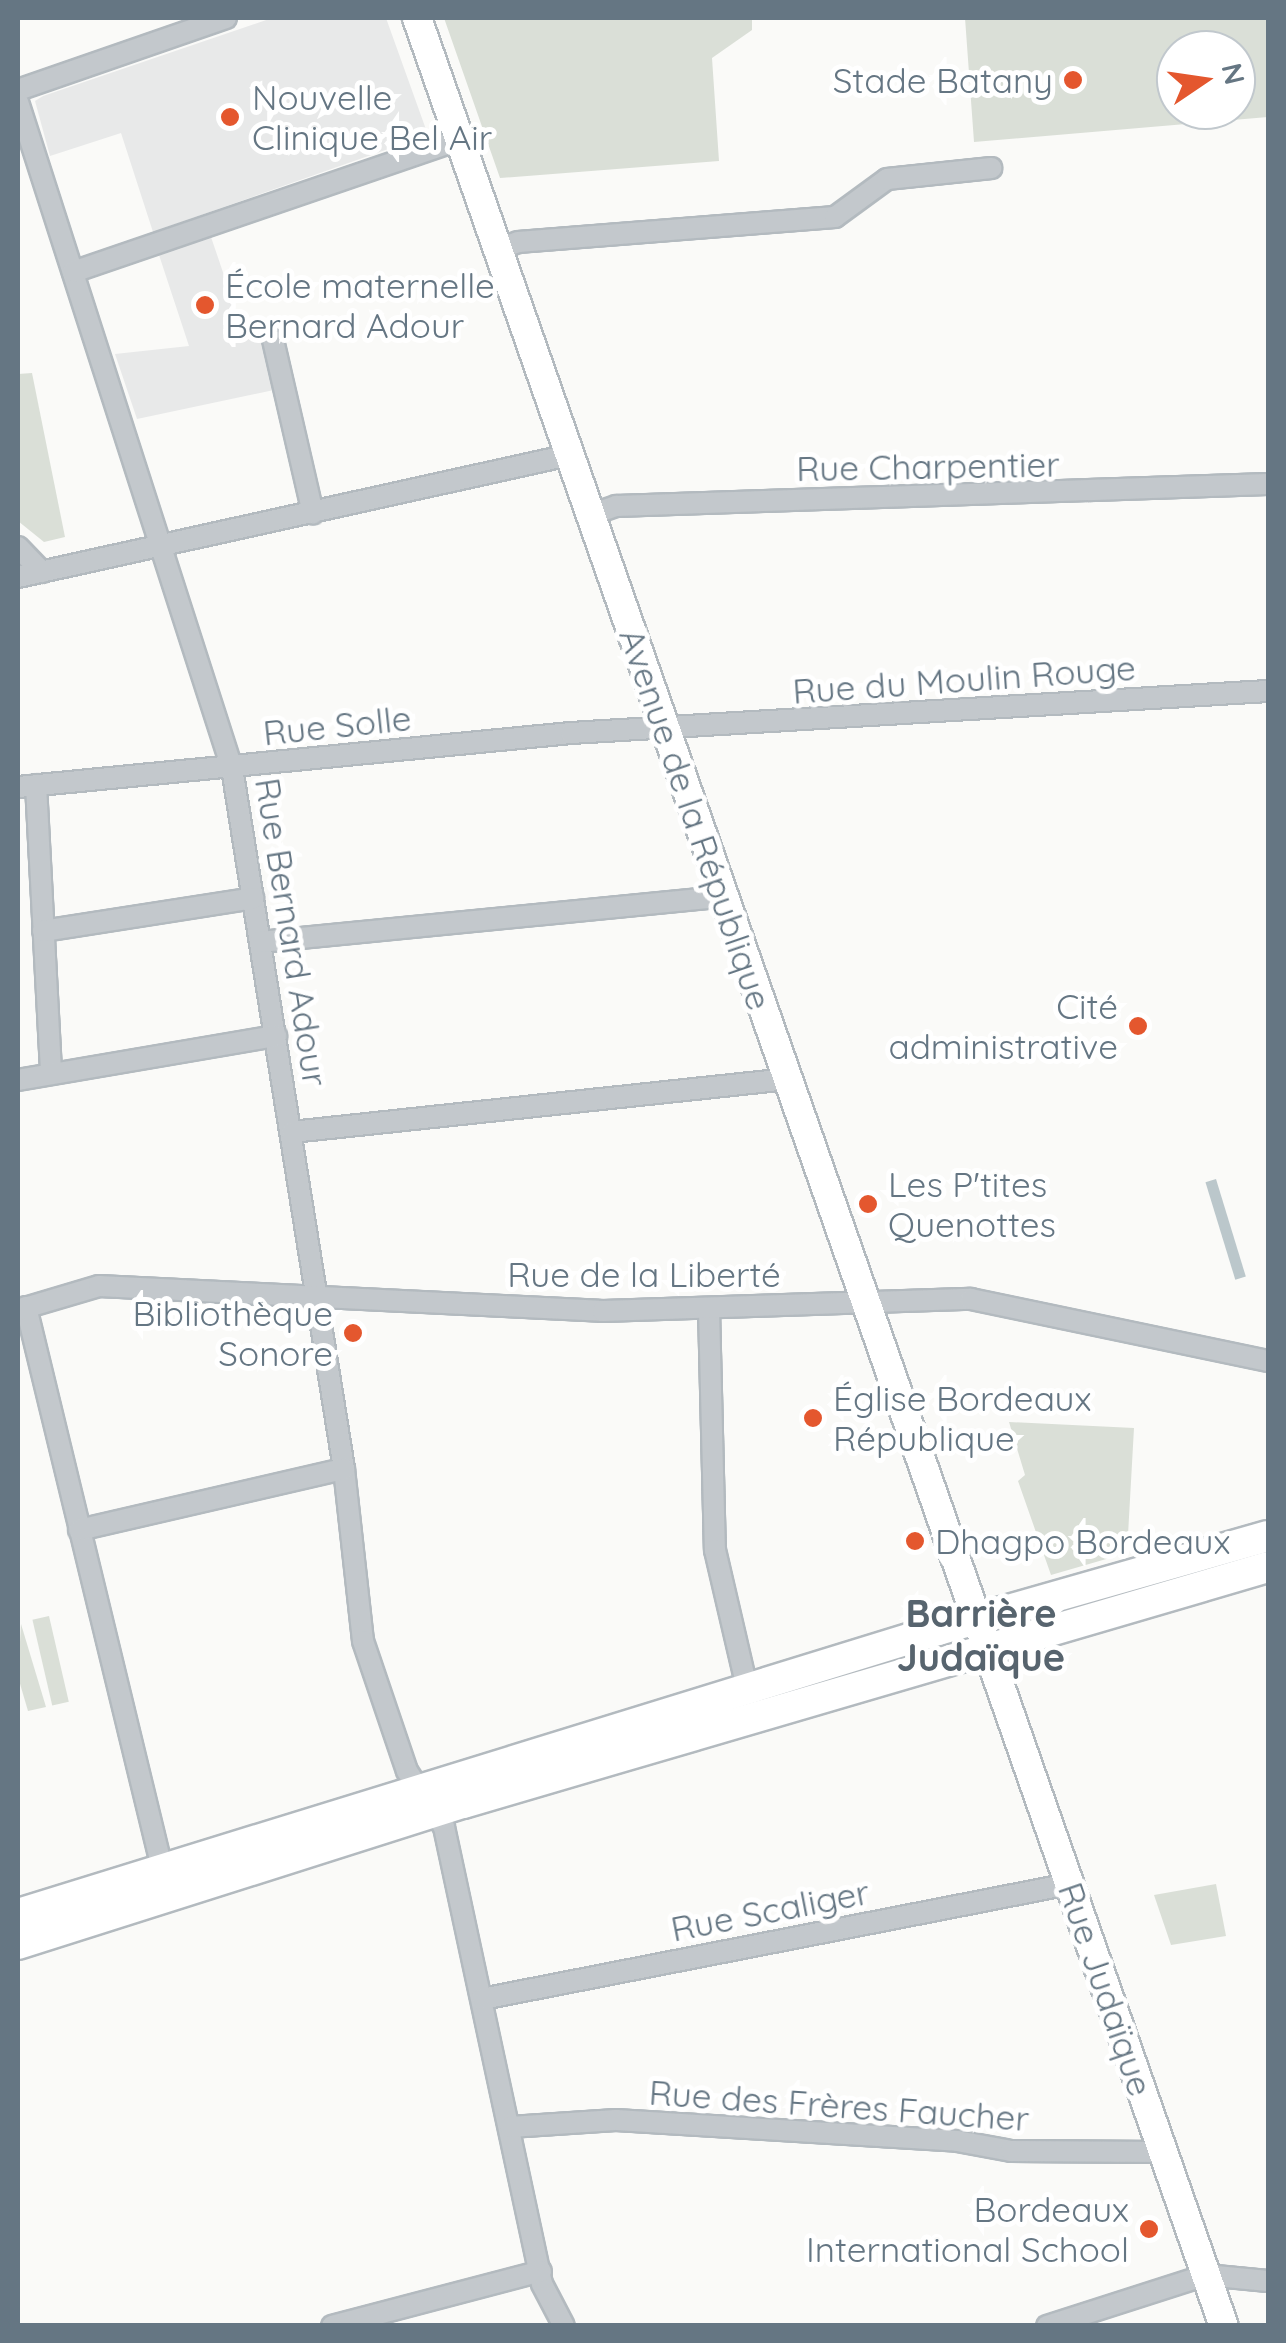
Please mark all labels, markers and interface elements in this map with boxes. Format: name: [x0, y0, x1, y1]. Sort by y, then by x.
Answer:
north arrow: [1156, 30, 1256, 130]
place label: Stade Batany: [833, 59, 1053, 101]
text: N: [1214, 60, 1253, 88]
marker: Stade Batany: [1062, 69, 1084, 91]
place label: Nouvelle Clinique Bel Air: [252, 76, 492, 158]
marker: Nouvelle Clinique Bel Air: [217, 104, 243, 130]
place label: École maternelle Bernard Adour: [225, 264, 495, 346]
marker: École maternelle Bernard Adour: [194, 294, 216, 316]
street label: Rue Charpentier: [796, 443, 1060, 489]
street label: Avenue de la République: [611, 623, 781, 1015]
street label: Rue du Moulin Rouge: [791, 646, 1137, 712]
street label: Rue Solle: [261, 696, 413, 754]
street label: Rue Bernard Adour: [247, 775, 337, 1089]
place label: Cité administrative: [888, 985, 1118, 1067]
marker: Cité administrative: [1127, 1015, 1149, 1037]
place label: Les P'tites Quenottes: [888, 1163, 1056, 1245]
marker: Les P'tites Quenottes: [857, 1193, 879, 1215]
street label: Rue de la Liberté: [507, 1253, 781, 1295]
place label: Bibliothèque Sonore: [132, 1292, 333, 1374]
marker: Bibliothèque Sonore: [342, 1322, 364, 1344]
place label: Église Bordeaux République: [833, 1377, 1091, 1459]
marker: Église Bordeaux République: [802, 1407, 824, 1429]
place label: Dhagpo Bordeaux: [935, 1520, 1230, 1562]
marker: Dhagpo Bordeaux: [904, 1530, 926, 1552]
district label: Barrière Judaïque: [897, 1591, 1065, 1680]
street label: Rue Scaliger: [667, 1870, 873, 1950]
street label: Rue Judaïque: [1050, 1877, 1162, 2101]
street label: Rue des Frères Faucher: [648, 2071, 1030, 2139]
place label: Bordeaux International School: [806, 2188, 1129, 2270]
marker: Bordeaux International School: [1138, 2218, 1160, 2240]

